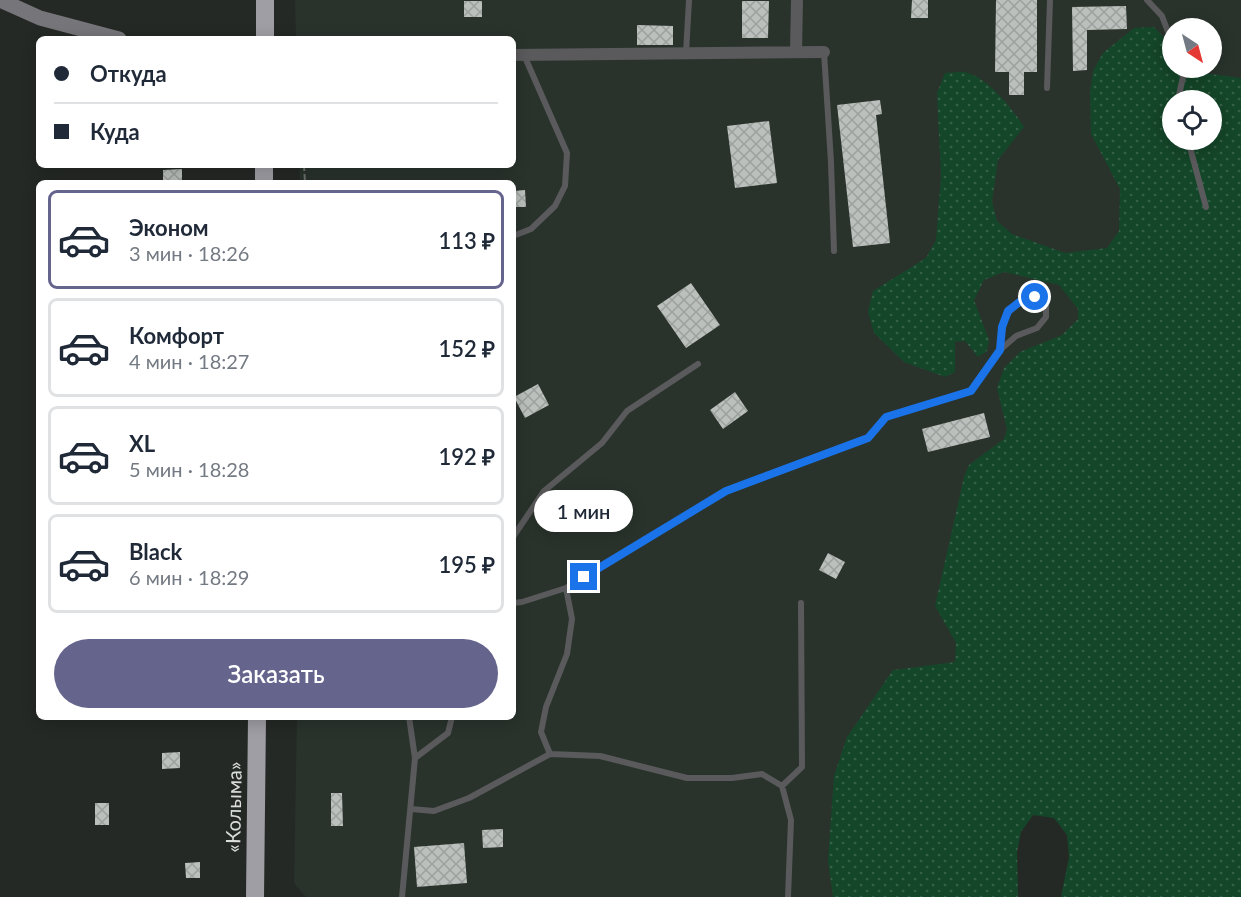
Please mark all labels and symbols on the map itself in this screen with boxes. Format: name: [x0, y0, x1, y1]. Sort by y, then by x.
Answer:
north arrow: [1162, 18, 1222, 78]
route start: [1021, 283, 1048, 310]
callout: 1 мин: [534, 490, 634, 532]
route end: [570, 563, 597, 590]
street label: «Колыма»: [220, 761, 246, 853]

